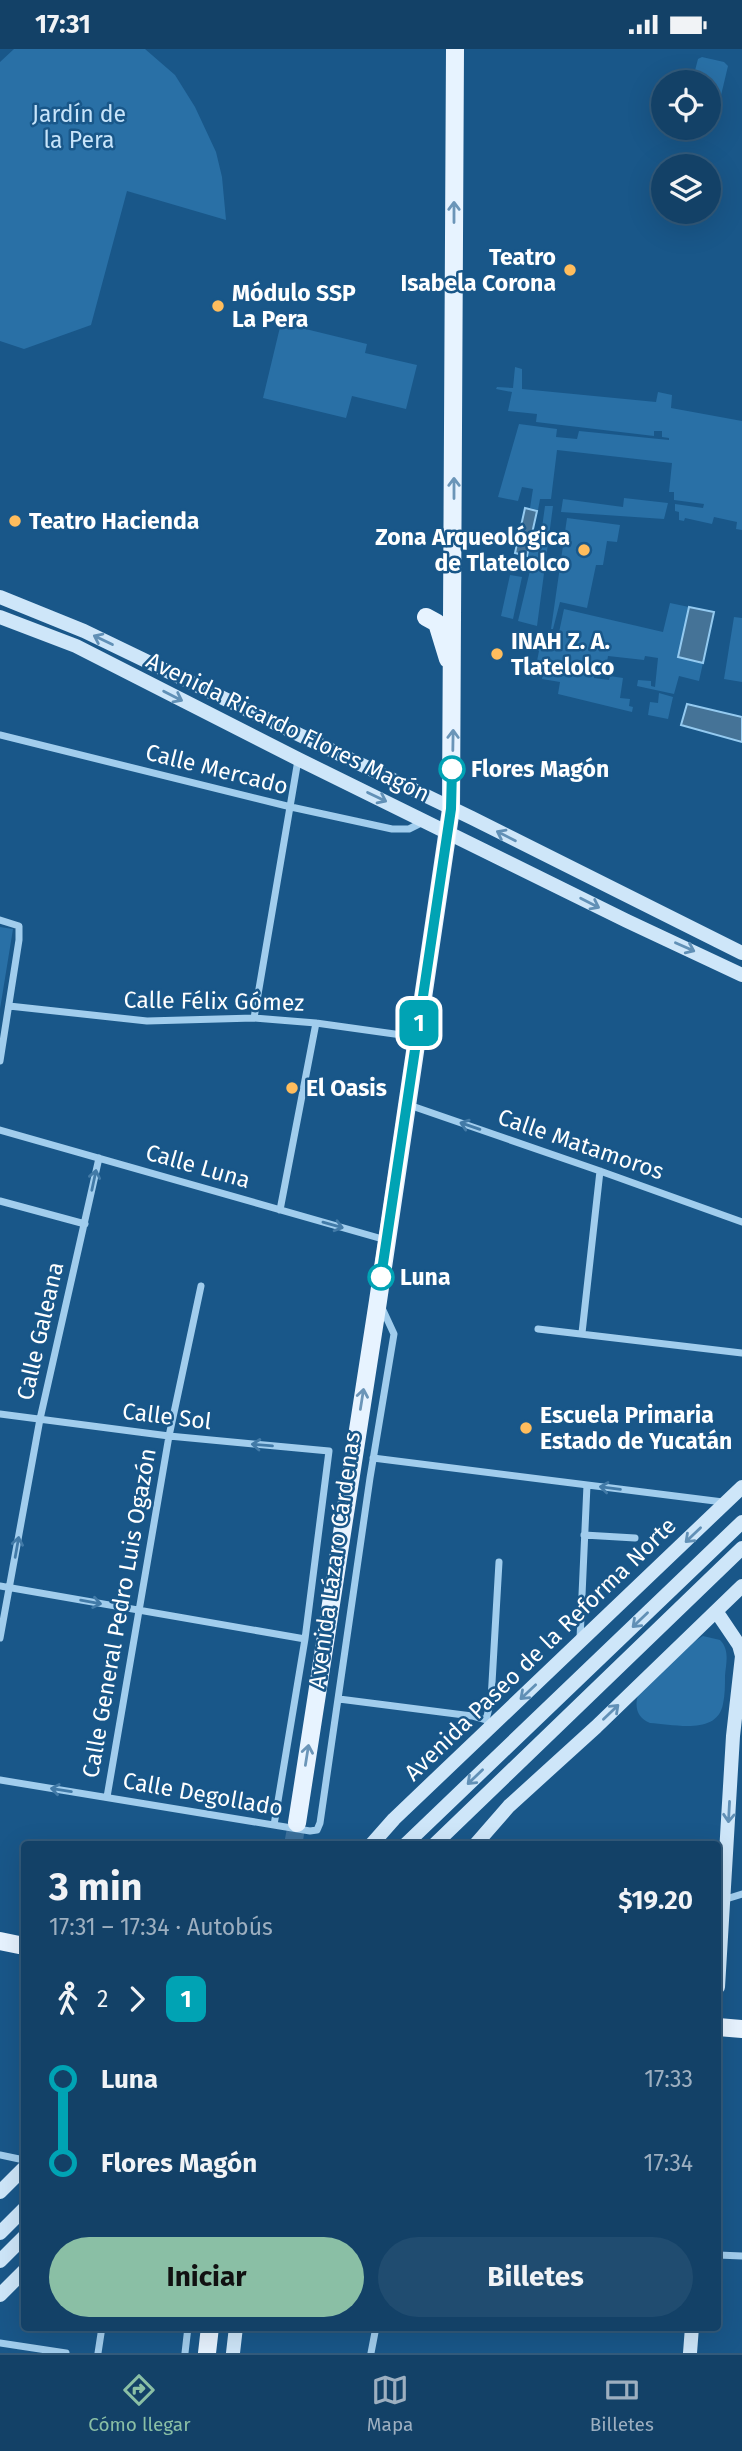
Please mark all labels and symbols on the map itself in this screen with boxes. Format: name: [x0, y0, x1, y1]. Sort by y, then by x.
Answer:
park label: Jardín de la Pera: [32, 100, 126, 154]
one-way arrow: [447, 201, 461, 224]
place label: Teatro Isabela Corona: [401, 243, 556, 297]
marker: Teatro Isabela Corona: [562, 262, 578, 278]
place label: Módulo SSP La Pera: [232, 279, 356, 333]
marker: Módulo SSP La Pera: [210, 298, 226, 314]
one-way arrow: [447, 477, 461, 500]
place label: Teatro Hacienda: [29, 507, 199, 535]
marker: Teatro Hacienda: [7, 513, 23, 529]
place label: Zona Arqueológica de Tlatelolco: [375, 523, 570, 577]
marker: Zona Arqueológica de Tlatelolco: [576, 542, 592, 558]
place label: INAH Z. A. Tlatelolco: [511, 627, 615, 681]
one-way arrow: [93, 633, 114, 646]
street label: Avenida Ricardo Flores Magón: [142, 646, 434, 808]
marker: INAH Z. A. Tlatelolco: [489, 646, 505, 662]
one-way arrow: [163, 689, 183, 703]
one-way arrow: [446, 729, 459, 752]
street label: Calle Mercado: [143, 738, 291, 800]
place label: Flores Magón: [471, 755, 609, 783]
marker: Flores Magón: [439, 756, 465, 782]
one-way arrow: [366, 791, 387, 805]
one-way arrow: [496, 829, 517, 842]
one-way arrow: [579, 896, 600, 910]
one-way arrow: [673, 941, 695, 954]
street label: Calle Félix Gómez: [124, 985, 304, 1017]
line badge: 1: [396, 1000, 442, 1046]
place label: El Oasis: [306, 1074, 387, 1102]
marker: El Oasis: [284, 1080, 300, 1096]
street label: Calle Matamoros: [494, 1103, 668, 1185]
one-way arrow: [459, 1119, 481, 1131]
street label: Calle Luna: [143, 1138, 253, 1194]
one-way arrow: [88, 1169, 101, 1192]
one-way arrow: [321, 1219, 344, 1232]
street label: Calle Galeana: [10, 1259, 70, 1403]
place label: Luna: [400, 1263, 451, 1291]
marker: Luna: [368, 1264, 394, 1290]
one-way arrow: [356, 1388, 369, 1411]
street label: Calle Sol: [121, 1397, 213, 1435]
place label: Escuela Primaria Estado de Yucatán: [540, 1401, 732, 1455]
marker: Escuela Primaria Estado de Yucatán: [518, 1420, 534, 1436]
street label: Avenida Lázaro Cárdenas: [302, 1430, 366, 1690]
one-way arrow: [251, 1438, 273, 1451]
street label: Calle General Pedro Luis Ogazón: [76, 1446, 162, 1780]
one-way arrow: [600, 1481, 622, 1494]
street label: Avenida Paseo de la Reforma Norte: [398, 1512, 682, 1786]
one-way arrow: [684, 1527, 702, 1543]
one-way arrow: [11, 1536, 24, 1559]
one-way arrow: [79, 1596, 102, 1609]
one-way arrow: [631, 1611, 649, 1628]
one-way arrow: [520, 1683, 537, 1700]
one-way arrow: [603, 1704, 620, 1721]
one-way arrow: [301, 1744, 314, 1767]
street label: Calle Degollado: [121, 1766, 285, 1822]
one-way arrow: [467, 1769, 484, 1786]
one-way arrow: [51, 1783, 73, 1796]
one-way arrow: [722, 1801, 735, 1824]

